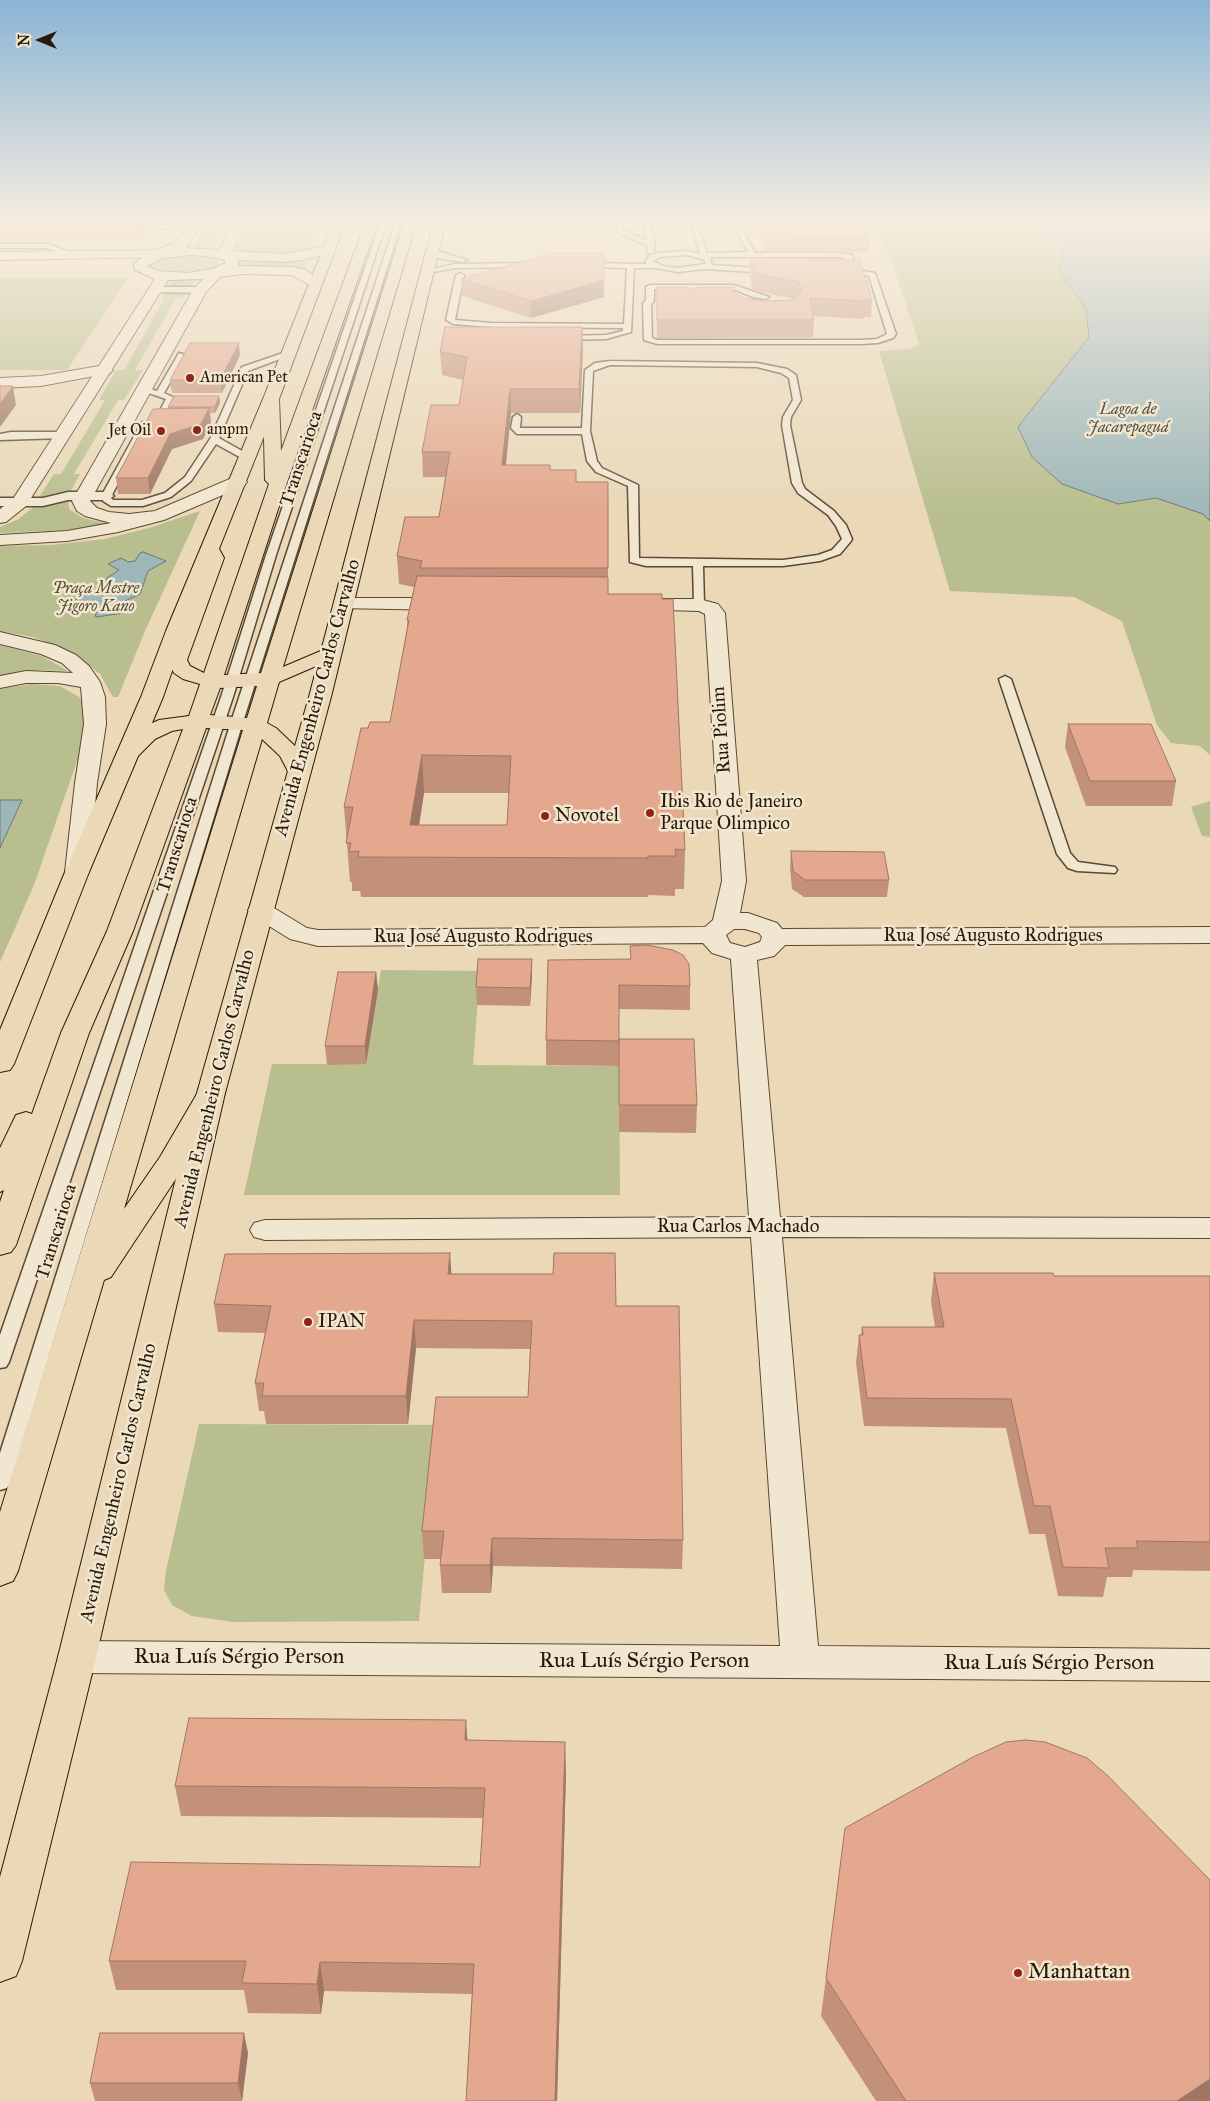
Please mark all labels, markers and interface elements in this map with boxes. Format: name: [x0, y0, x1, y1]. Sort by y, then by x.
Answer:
north arrow: [15, 15, 65, 65]
text: N: [16, 34, 33, 46]
place label: American Pet: [200, 368, 288, 388]
marker: American Pet: [184, 372, 196, 384]
water label: Lagoa de Jacarepaguá: [1087, 400, 1169, 438]
street label: Transcarioca: [276, 408, 328, 510]
place label: ampm: [207, 420, 249, 440]
place label: Jet Oil: [108, 421, 151, 441]
marker: ampm: [191, 424, 203, 436]
marker: Jet Oil: [155, 425, 167, 437]
street label: Avenida Engenheiro Carlos Carvalho: [270, 557, 366, 839]
park label: Praça Mestre Jigoro Kano: [53, 579, 139, 617]
street label: Rua Piolim: [708, 686, 736, 774]
place label: Ibis Rio de Janeiro Parque Olimpico: [660, 791, 803, 835]
street label: Transcarioca: [153, 794, 203, 896]
place label: Novotel: [555, 805, 619, 827]
marker: Ibis Rio de Janeiro Parque Olimpico: [644, 807, 656, 819]
marker: Novotel: [539, 810, 551, 822]
street label: Rua José Augusto Rodrigues: [883, 925, 1103, 947]
street label: Rua José Augusto Rodrigues: [373, 926, 593, 948]
street label: Avenida Engenheiro Carlos Carvalho: [169, 948, 261, 1230]
street label: Transcarioca: [32, 1181, 82, 1283]
street label: Rua Carlos Machado: [657, 1216, 819, 1238]
place label: IPAN: [318, 1311, 365, 1333]
marker: IPAN: [302, 1316, 314, 1328]
street label: Avenida Engenheiro Carlos Carvalho: [76, 1341, 162, 1625]
street label: Rua Luís Sérgio Person: [134, 1645, 344, 1671]
street label: Rua Luís Sérgio Person: [539, 1649, 749, 1675]
street label: Rua Luís Sérgio Person: [944, 1651, 1154, 1677]
place label: Manhattan: [1028, 1960, 1130, 1986]
marker: Manhattan: [1012, 1967, 1024, 1979]

